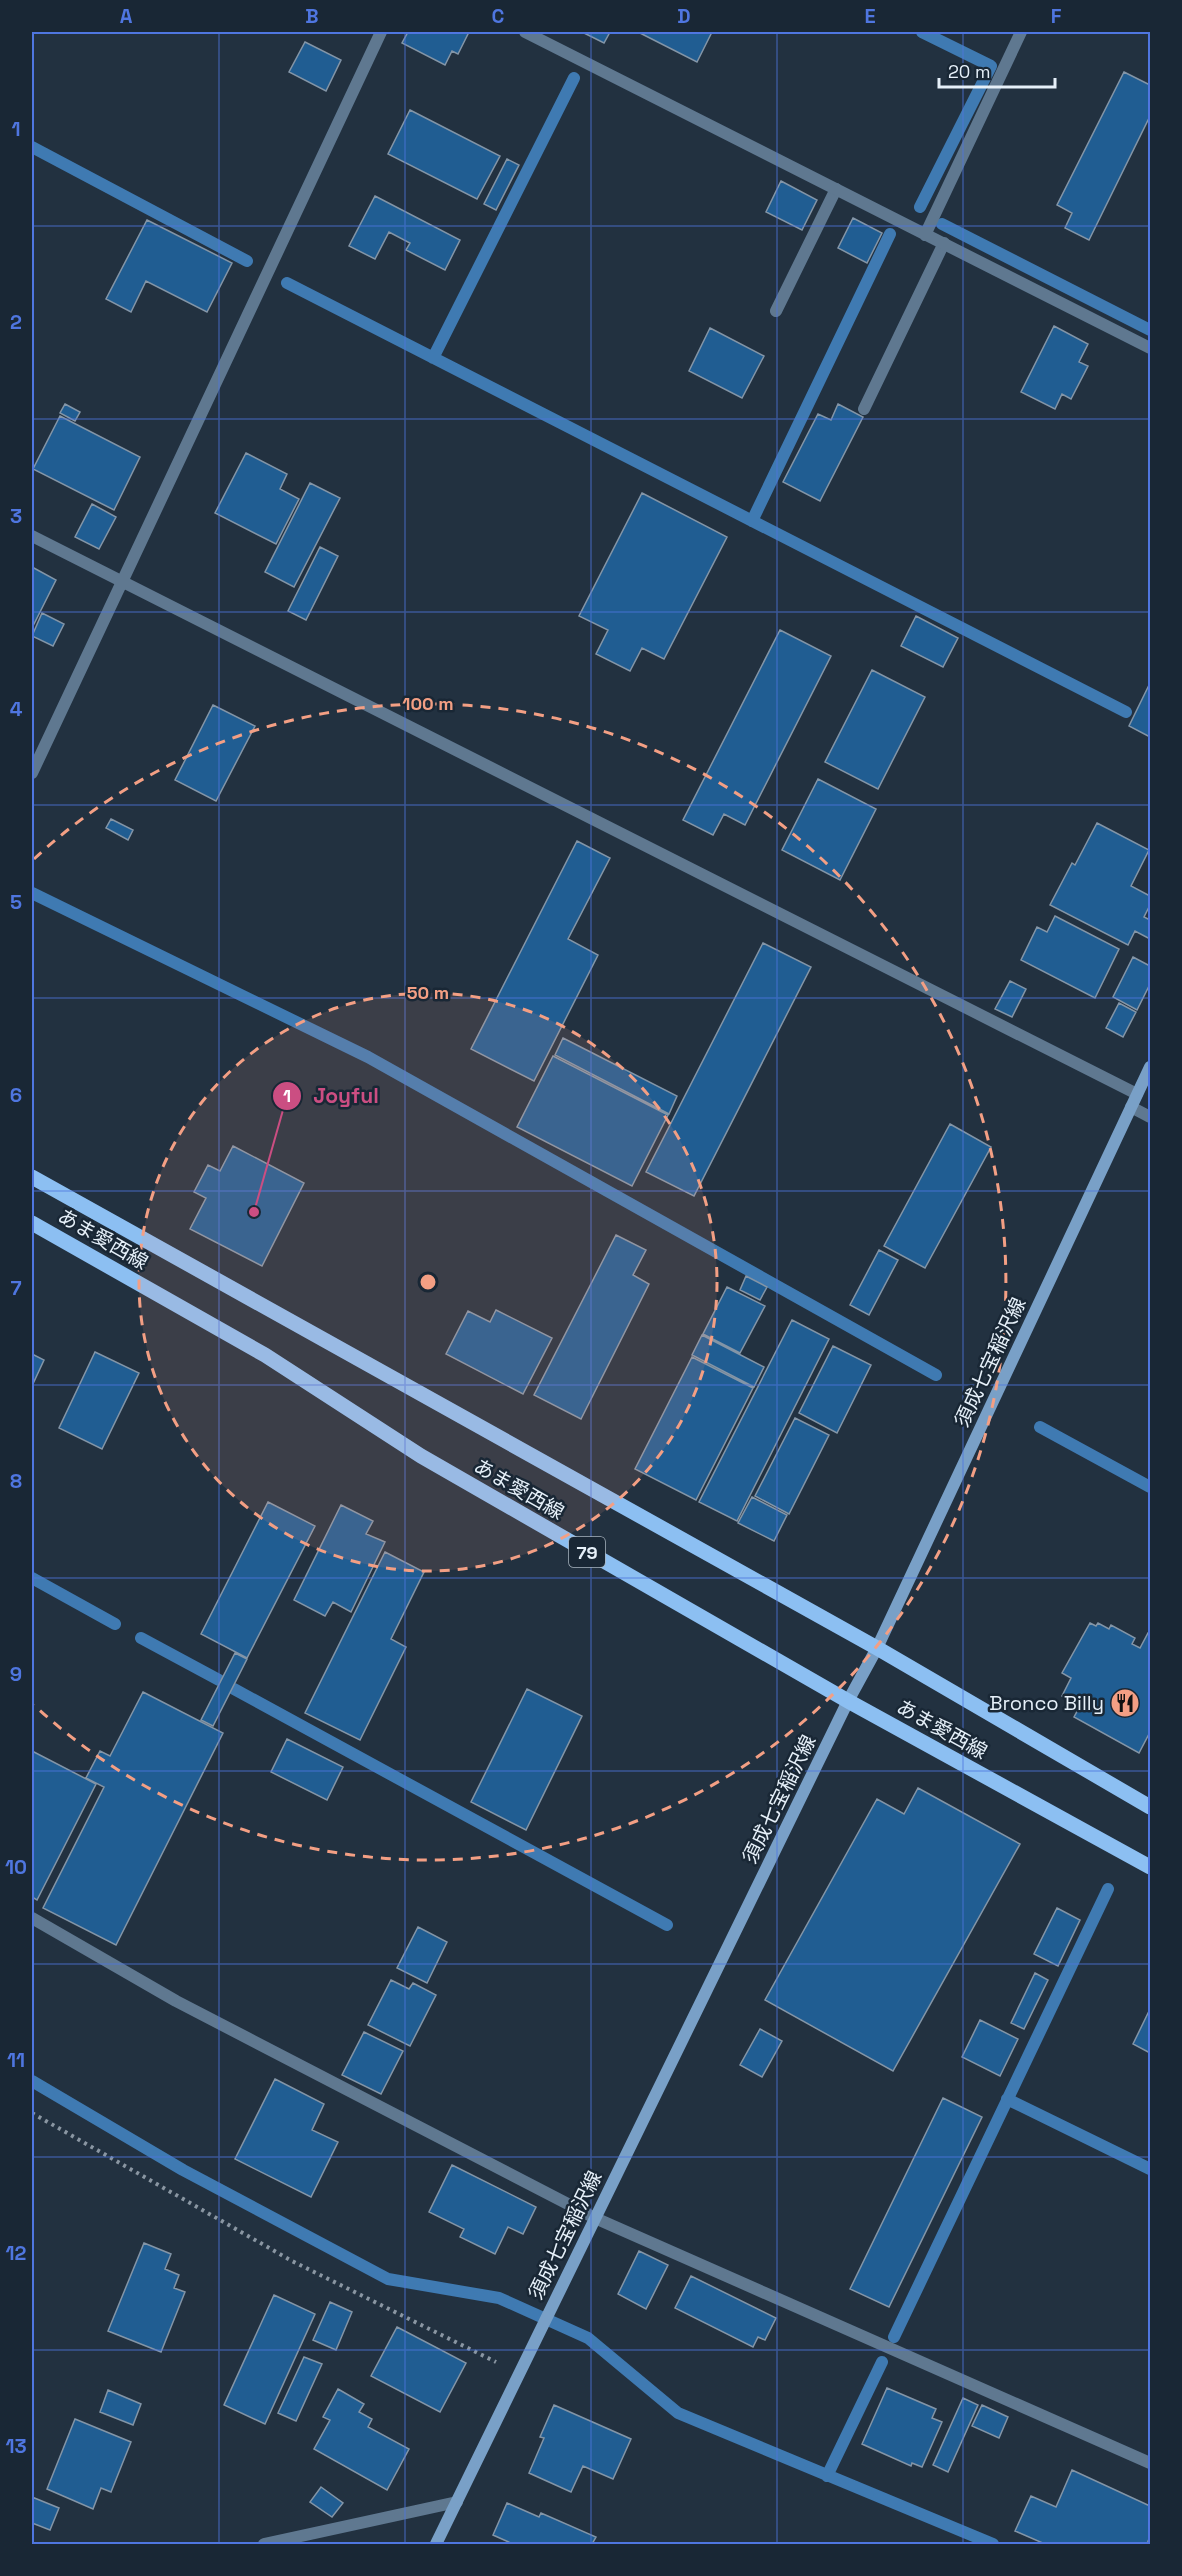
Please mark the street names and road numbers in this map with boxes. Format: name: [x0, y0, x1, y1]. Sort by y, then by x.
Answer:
street label: あま愛西線: [53, 1203, 153, 1275]
street label: 須成七宝稲沢線: [949, 1293, 1031, 1431]
street label: あま愛西線: [469, 1453, 569, 1525]
road number: 79: [569, 1537, 605, 1567]
street label: あま愛西線: [892, 1693, 992, 1765]
street label: 須成七宝稲沢線: [737, 1730, 821, 1868]
street label: 須成七宝稲沢線: [523, 2166, 607, 2304]

